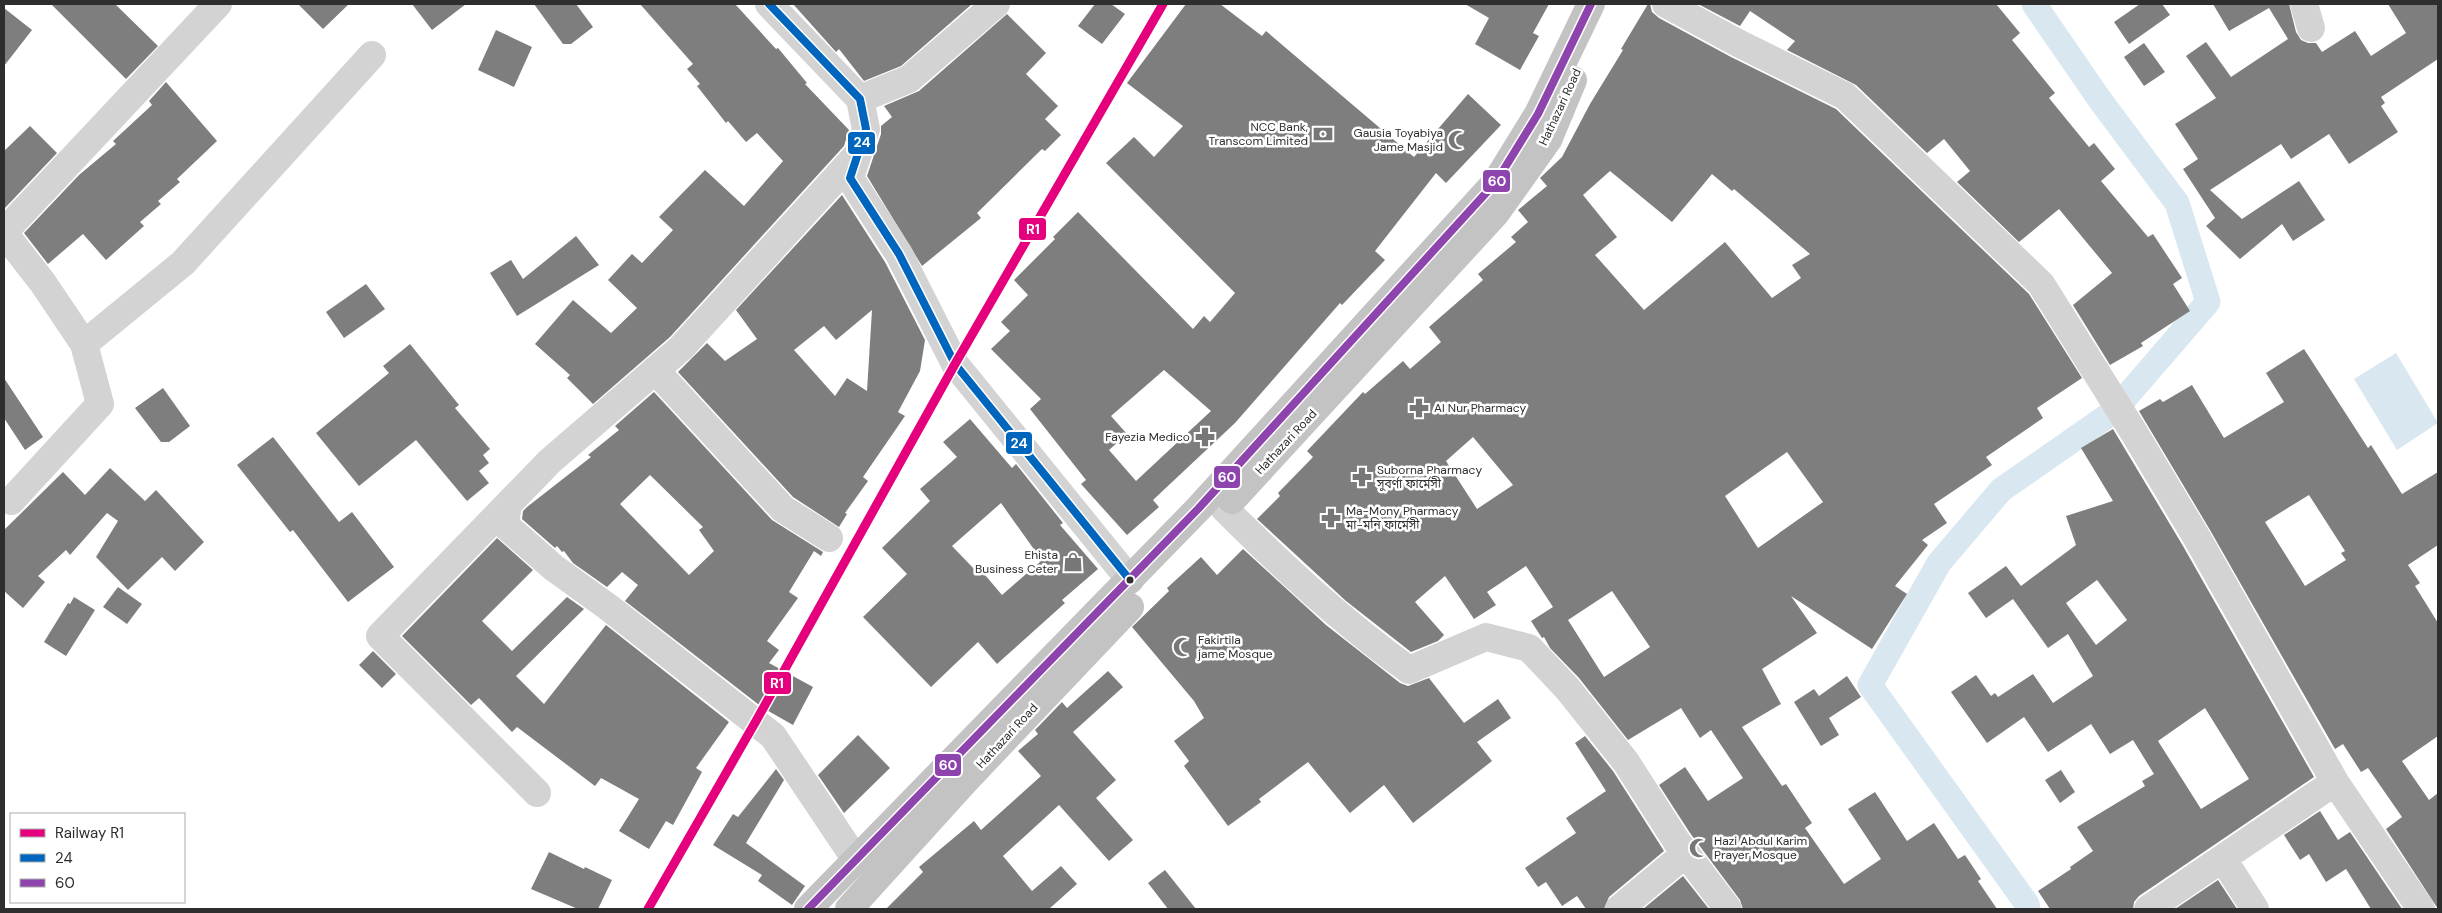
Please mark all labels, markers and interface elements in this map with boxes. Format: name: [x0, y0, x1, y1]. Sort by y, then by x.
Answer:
street label: Hathazari Road: [1535, 66, 1585, 148]
place label: NCC Bank, Transcom Limited: [1209, 119, 1308, 149]
bank icon: NCC Bank, Transcom Limited: [1312, 123, 1334, 145]
place label: Gausia Toyabiya Jame Masjid: [1354, 125, 1443, 155]
mosque icon: Gausia Toyabiya Jame Masjid: [1447, 129, 1469, 151]
line badge: 24: [847, 131, 876, 155]
text: 24: [853, 133, 871, 151]
line badge: 60: [1482, 169, 1511, 193]
text: 60: [1488, 172, 1507, 190]
line badge: R1: [1018, 217, 1047, 241]
text: R1: [1026, 220, 1040, 238]
pharmacy icon: Al Nur Pharmacy: [1408, 397, 1430, 419]
place label: Al Nur Pharmacy: [1434, 400, 1527, 416]
street label: Hathazari Road: [1252, 406, 1320, 478]
pharmacy icon: Fayezia Medico: [1194, 426, 1216, 448]
place label: Fayezia Medico: [1105, 429, 1190, 445]
line badge: 24: [1005, 431, 1033, 455]
text: 24: [1010, 434, 1028, 452]
place label: Suborna Pharmacy সুবর্ণা ফার্মেসী: [1376, 462, 1482, 492]
line badge: 60: [1213, 465, 1241, 489]
pharmacy icon: Suborna Pharmacy সুবর্ণা ফার্মেসী: [1351, 466, 1373, 488]
text: 60: [1218, 468, 1237, 486]
place label: Ma-Mony Pharmacy মা-মনি ফার্মেসী: [1345, 503, 1459, 533]
pharmacy icon: Ma-Mony Pharmacy মা-মনি ফার্মেসী: [1320, 507, 1342, 529]
place label: Ehista Business Ceter: [975, 547, 1059, 577]
shop icon: Ehista Business Ceter: [1062, 551, 1084, 573]
unlabelled marker: [1125, 575, 1135, 585]
place label: Fakirtila jame Mosque: [1197, 632, 1273, 662]
mosque icon: Fakirtila jame Mosque: [1172, 636, 1194, 658]
line badge: R1: [763, 671, 792, 695]
text: R1: [770, 674, 784, 692]
street label: Hathazari Road: [973, 700, 1041, 772]
line badge: 60: [934, 753, 962, 777]
text: 60: [939, 756, 958, 774]
legend: [10, 813, 185, 903]
text: Railway R1: [55, 823, 124, 843]
place label: Hazi Abdul Karim Prayer Mosque: [1714, 833, 1807, 863]
mosque icon: Hazi Abdul Karim Prayer Mosque: [1688, 837, 1710, 859]
text: 24: [55, 848, 73, 868]
text: 60: [55, 873, 75, 893]

